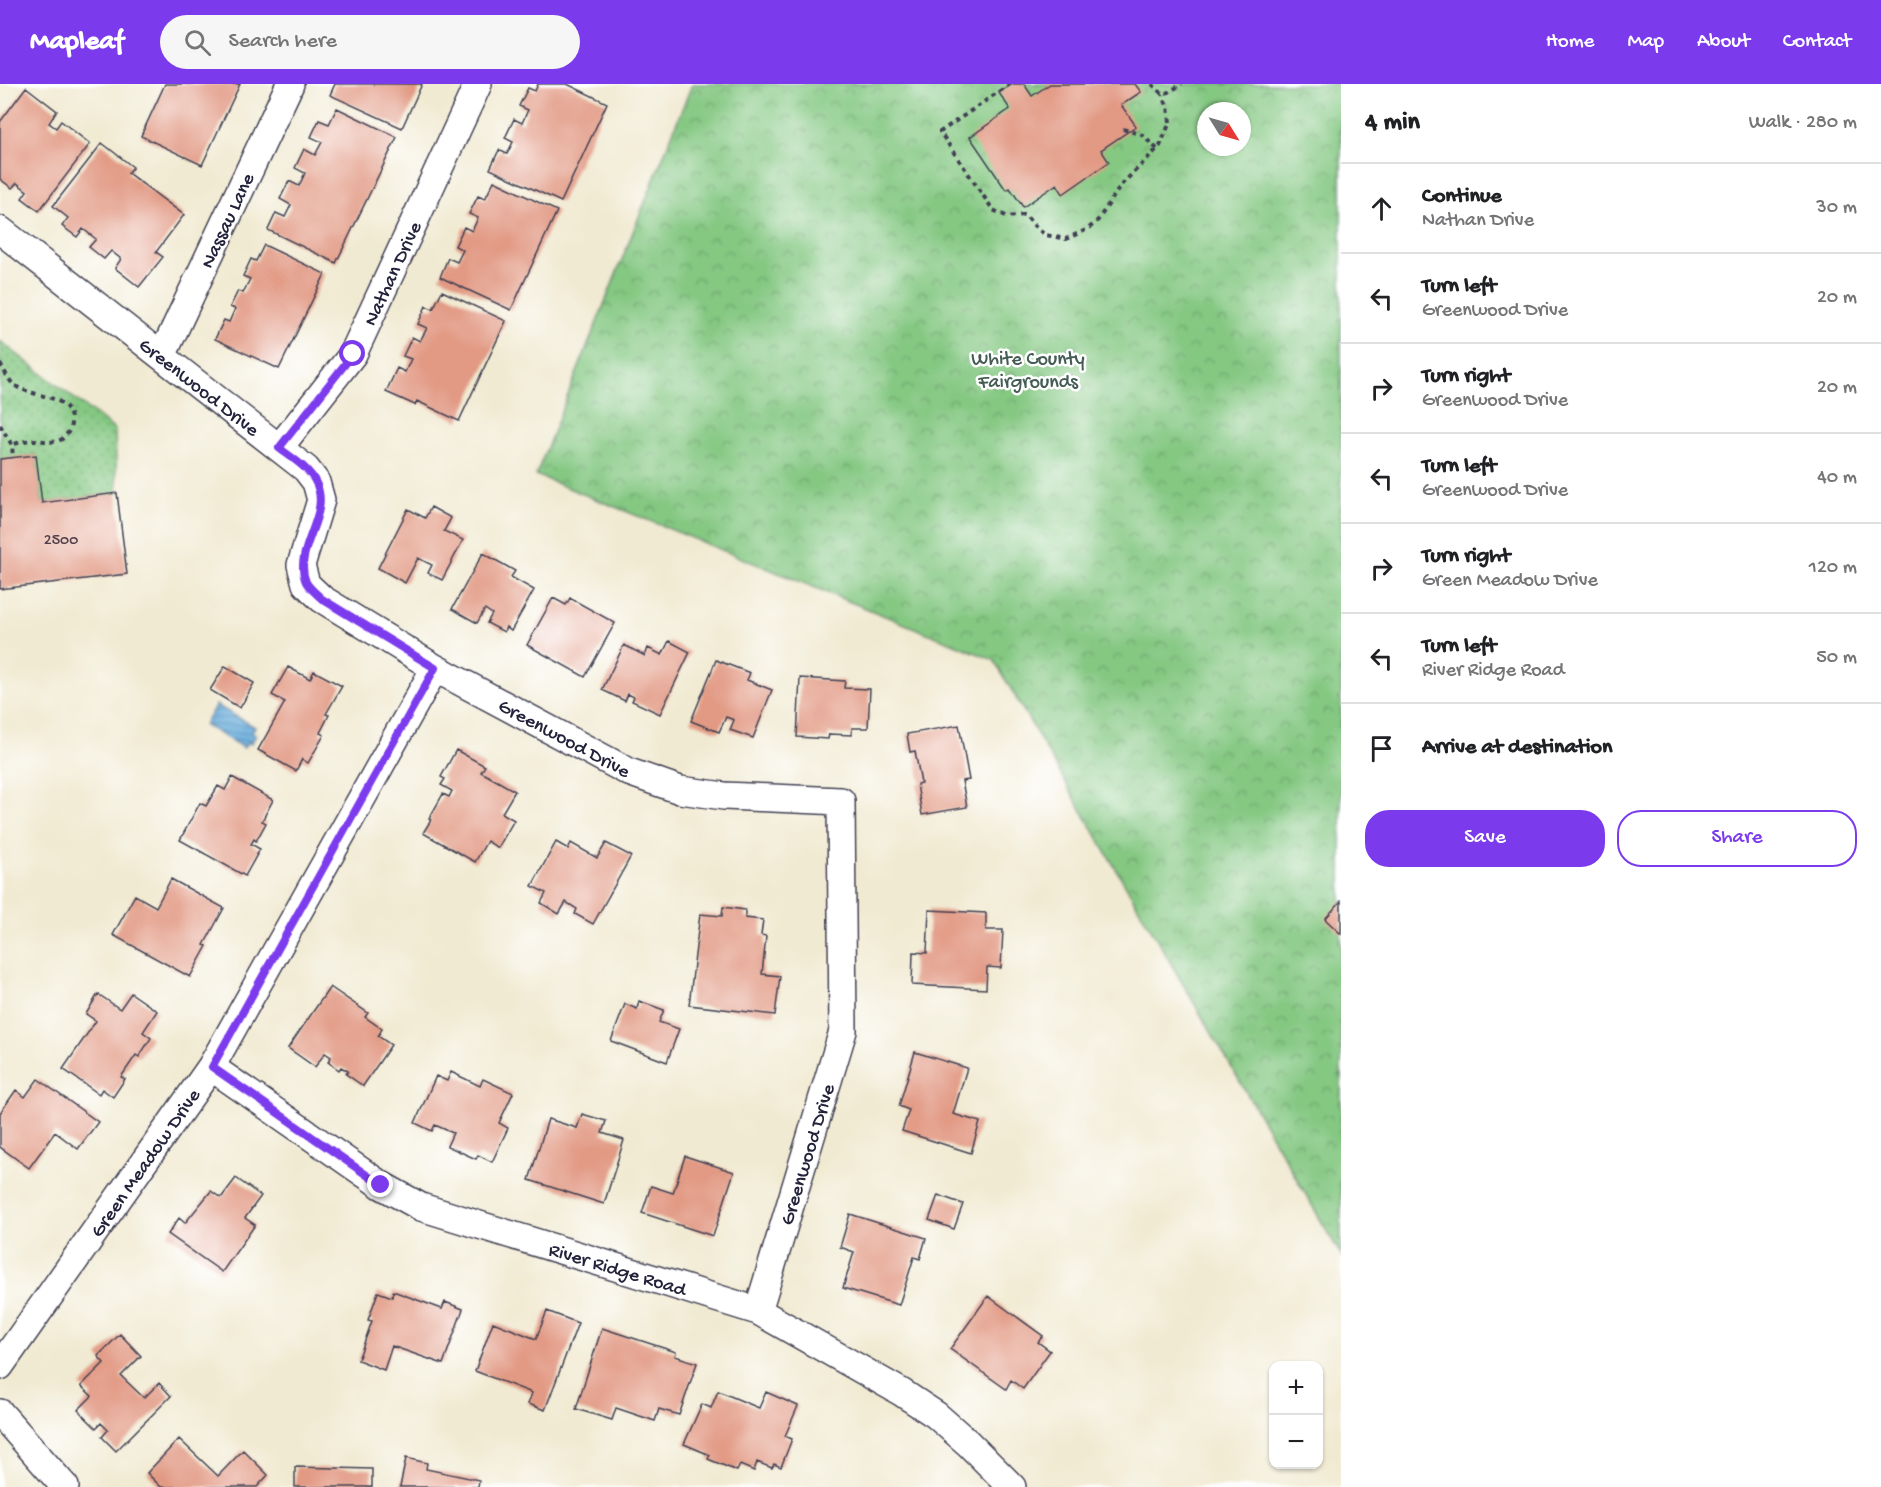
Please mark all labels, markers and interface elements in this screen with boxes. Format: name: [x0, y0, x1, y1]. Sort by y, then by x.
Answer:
search box: [160, 15, 580, 69]
text: Mapleaf: [30, 26, 124, 59]
icon: search: [181, 26, 214, 59]
text: Search here: [229, 29, 337, 55]
text: Home: [1546, 30, 1594, 55]
text: Map: [1627, 30, 1664, 55]
text: About: [1697, 30, 1750, 55]
text: Contact: [1783, 30, 1851, 55]
north arrow: [1197, 102, 1251, 156]
text: 4 min: [1365, 108, 1420, 139]
text: Walk · 280 m: [1749, 112, 1857, 135]
street label: Nassau Lane: [197, 170, 262, 273]
text: Continue: [1422, 184, 1502, 210]
icon: ahead: [1365, 192, 1398, 225]
text: 30 m: [1816, 197, 1857, 220]
text: Nathan Drive: [1422, 210, 1534, 233]
street label: Nathan Drive: [360, 218, 429, 330]
text: Turn left: [1422, 274, 1496, 300]
icon: left: [1365, 282, 1398, 315]
text: 20 m: [1817, 287, 1857, 310]
text: Greenwood Drive: [1422, 300, 1568, 323]
street label: Greenwood Drive: [133, 335, 263, 443]
route start: [339, 340, 365, 366]
park label: White County Fairgrounds: [971, 349, 1085, 395]
text: Turn right: [1422, 364, 1510, 390]
icon: right: [1365, 372, 1398, 405]
text: 20 m: [1817, 377, 1857, 400]
text: Greenwood Drive: [1422, 390, 1568, 413]
text: Turn left: [1422, 454, 1496, 480]
icon: left: [1365, 462, 1398, 495]
text: 40 m: [1817, 467, 1857, 490]
text: Greenwood Drive: [1422, 480, 1568, 503]
house number: 2500: [44, 532, 78, 551]
text: Turn right: [1422, 544, 1510, 570]
icon: right: [1365, 552, 1398, 585]
text: 120 m: [1809, 557, 1857, 580]
text: Green Meadow Drive: [1422, 570, 1598, 593]
text: Turn left: [1422, 634, 1496, 660]
icon: left: [1365, 642, 1398, 675]
text: 50 m: [1816, 647, 1857, 670]
text: River Ridge Road: [1422, 660, 1564, 683]
street label: Greenwood Drive: [493, 696, 634, 785]
icon: arrive: [1365, 732, 1398, 765]
text: Arrive at destination: [1422, 735, 1612, 761]
button: Save: [1365, 810, 1605, 867]
button: Share: [1617, 810, 1857, 867]
street label: Greenwood Drive: [777, 1081, 842, 1228]
street label: Green Meadow Drive: [87, 1085, 207, 1243]
route end: [367, 1171, 393, 1197]
street label: River Ridge Road: [546, 1240, 691, 1304]
map controls: [1269, 1361, 1323, 1469]
button: +: [1269, 1361, 1323, 1415]
button: −: [1269, 1415, 1323, 1469]

